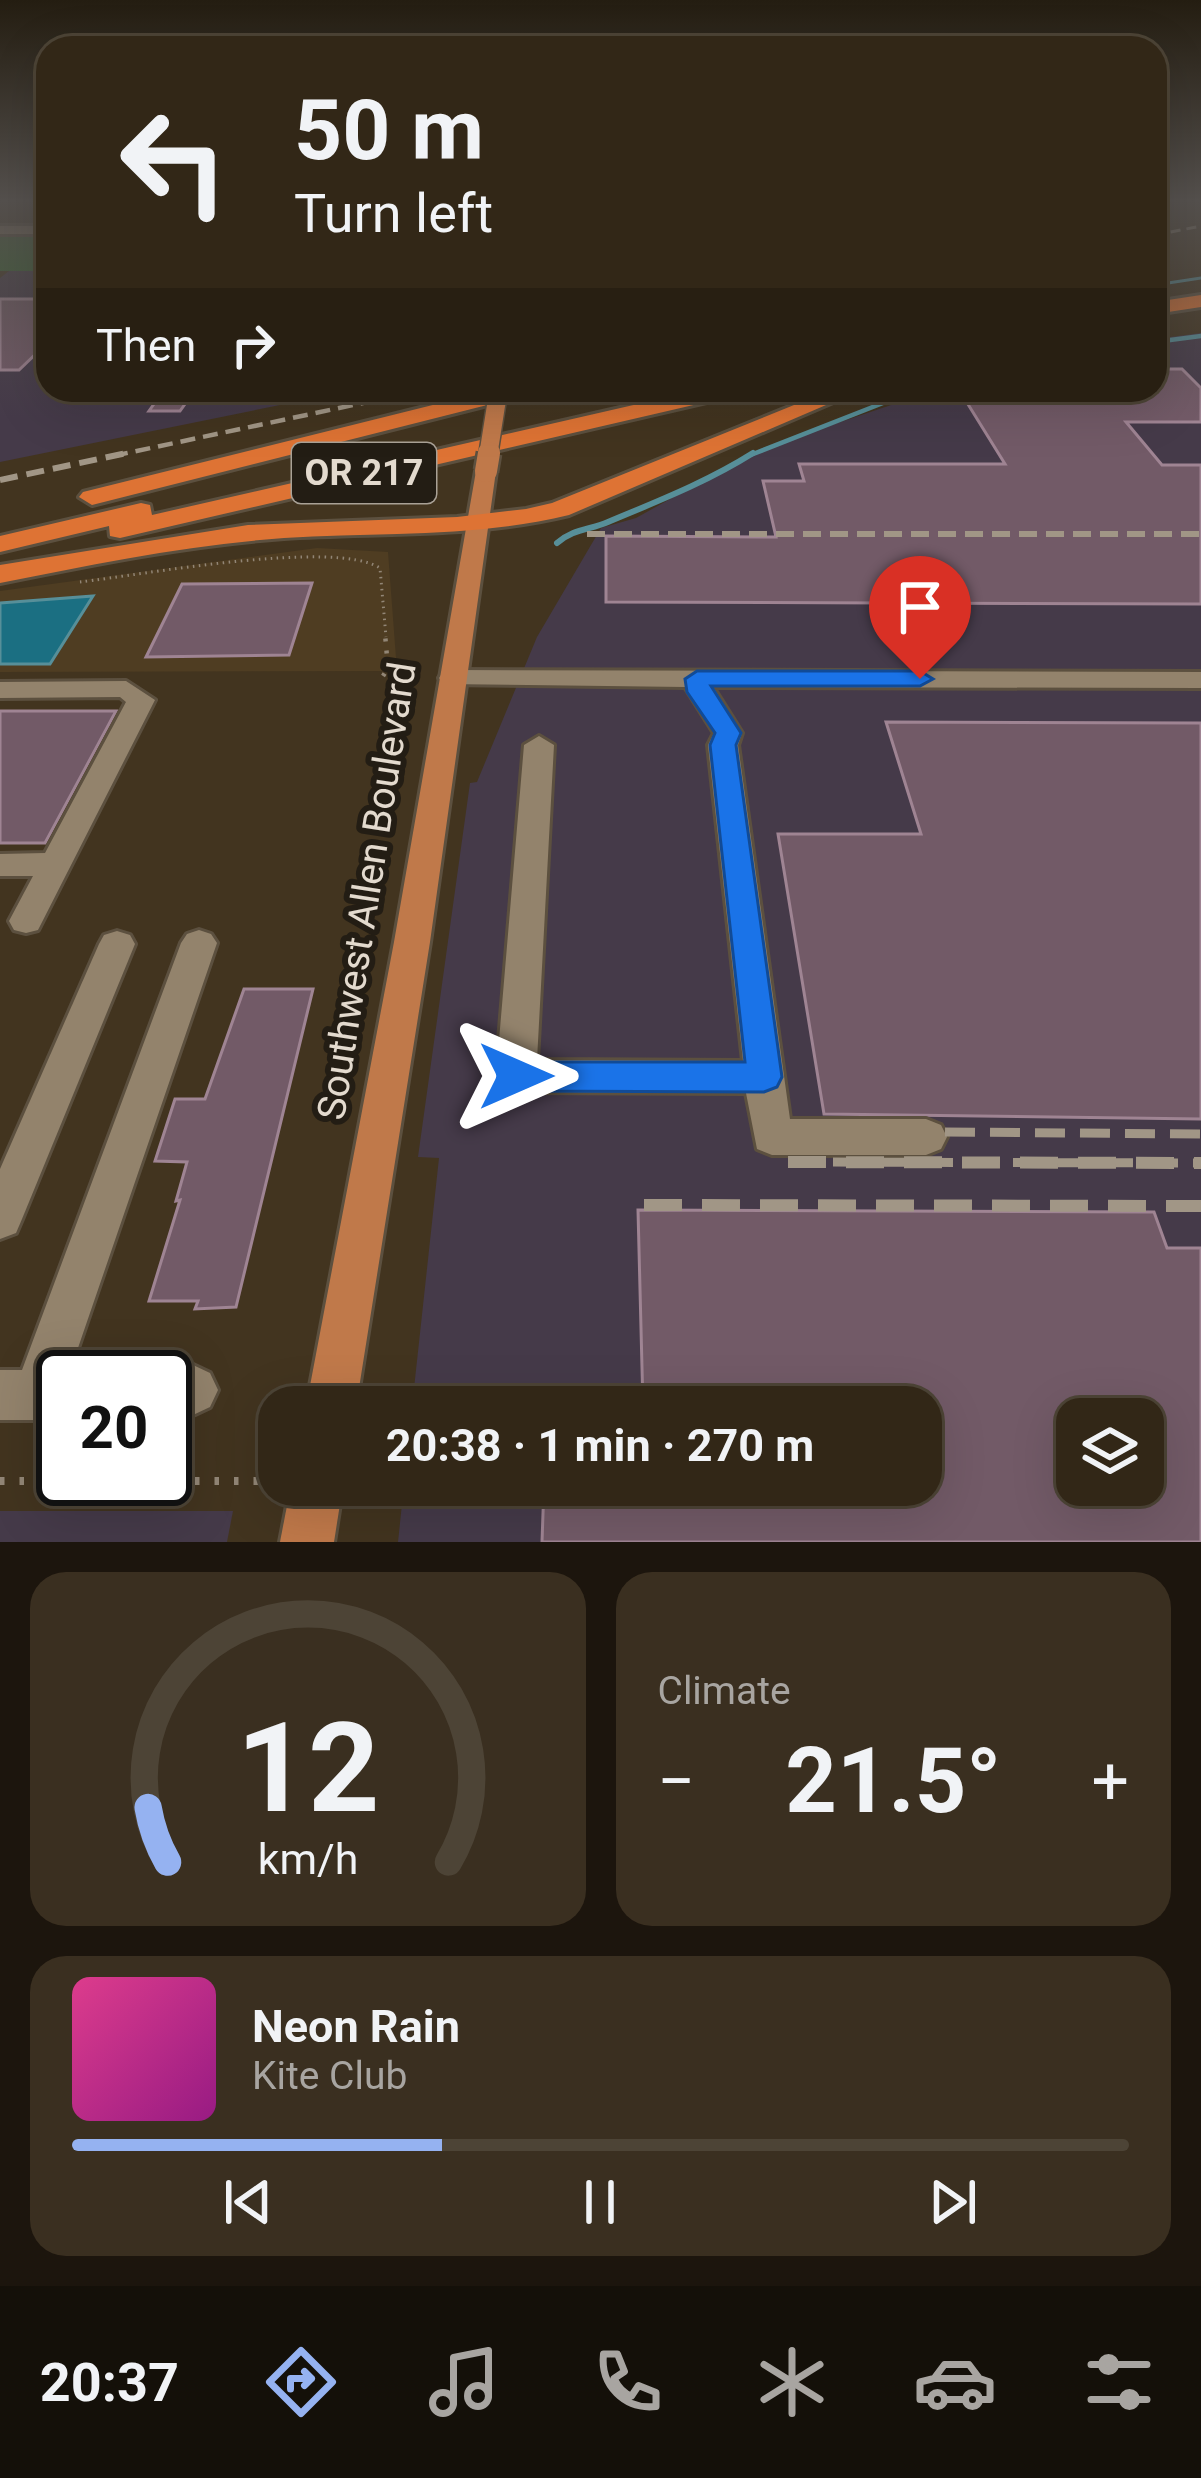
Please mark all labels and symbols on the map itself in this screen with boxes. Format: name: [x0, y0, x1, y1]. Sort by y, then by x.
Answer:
road number: OR 217: [292, 443, 436, 503]
pin: [869, 556, 971, 679]
street label: Southwest Allen Boulevard: [308, 659, 426, 1123]
position arrow: [453, 1013, 579, 1139]
speed limit sign: 20: [36, 1350, 192, 1506]

